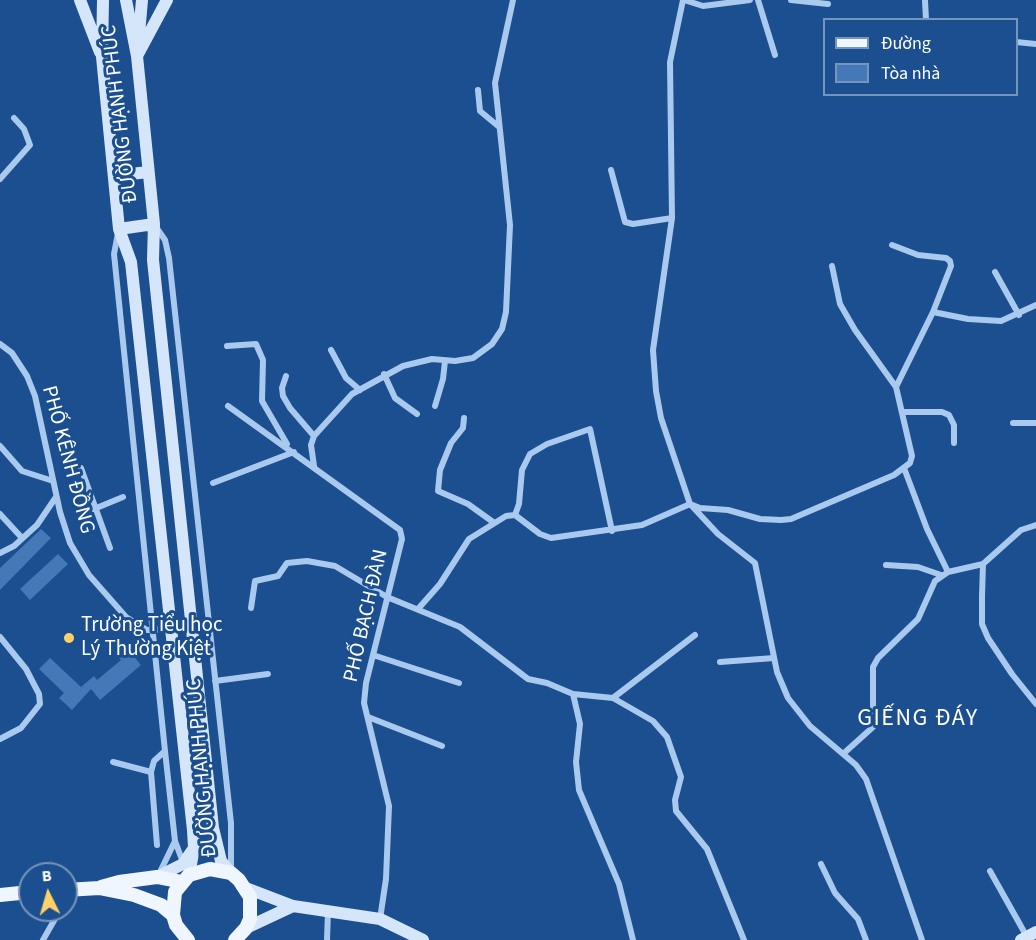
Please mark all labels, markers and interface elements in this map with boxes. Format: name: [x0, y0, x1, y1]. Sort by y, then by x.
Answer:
legend: [823, 18, 1018, 96]
street label: ĐƯỜNG HẠNH PHÚC: [98, 23, 144, 205]
text: Đường: [881, 31, 931, 56]
text: Tòa nhà: [881, 61, 940, 86]
street label: PHỐ KÊNH ĐỒNG: [35, 383, 99, 537]
street label: PHỐ BẠCH ĐÀN: [340, 547, 394, 685]
place label: Trường Tiểu học Lý Thường Kiệt: [81, 613, 222, 663]
marker: Trường Tiểu học Lý Thường Kiệt: [62, 631, 76, 645]
street label: ĐƯỜNG HẠNH PHÚC: [183, 677, 223, 859]
district label: GIẾNG ĐÁY: [857, 706, 979, 734]
north arrow: [18, 862, 78, 922]
text: B: [41, 865, 52, 887]

